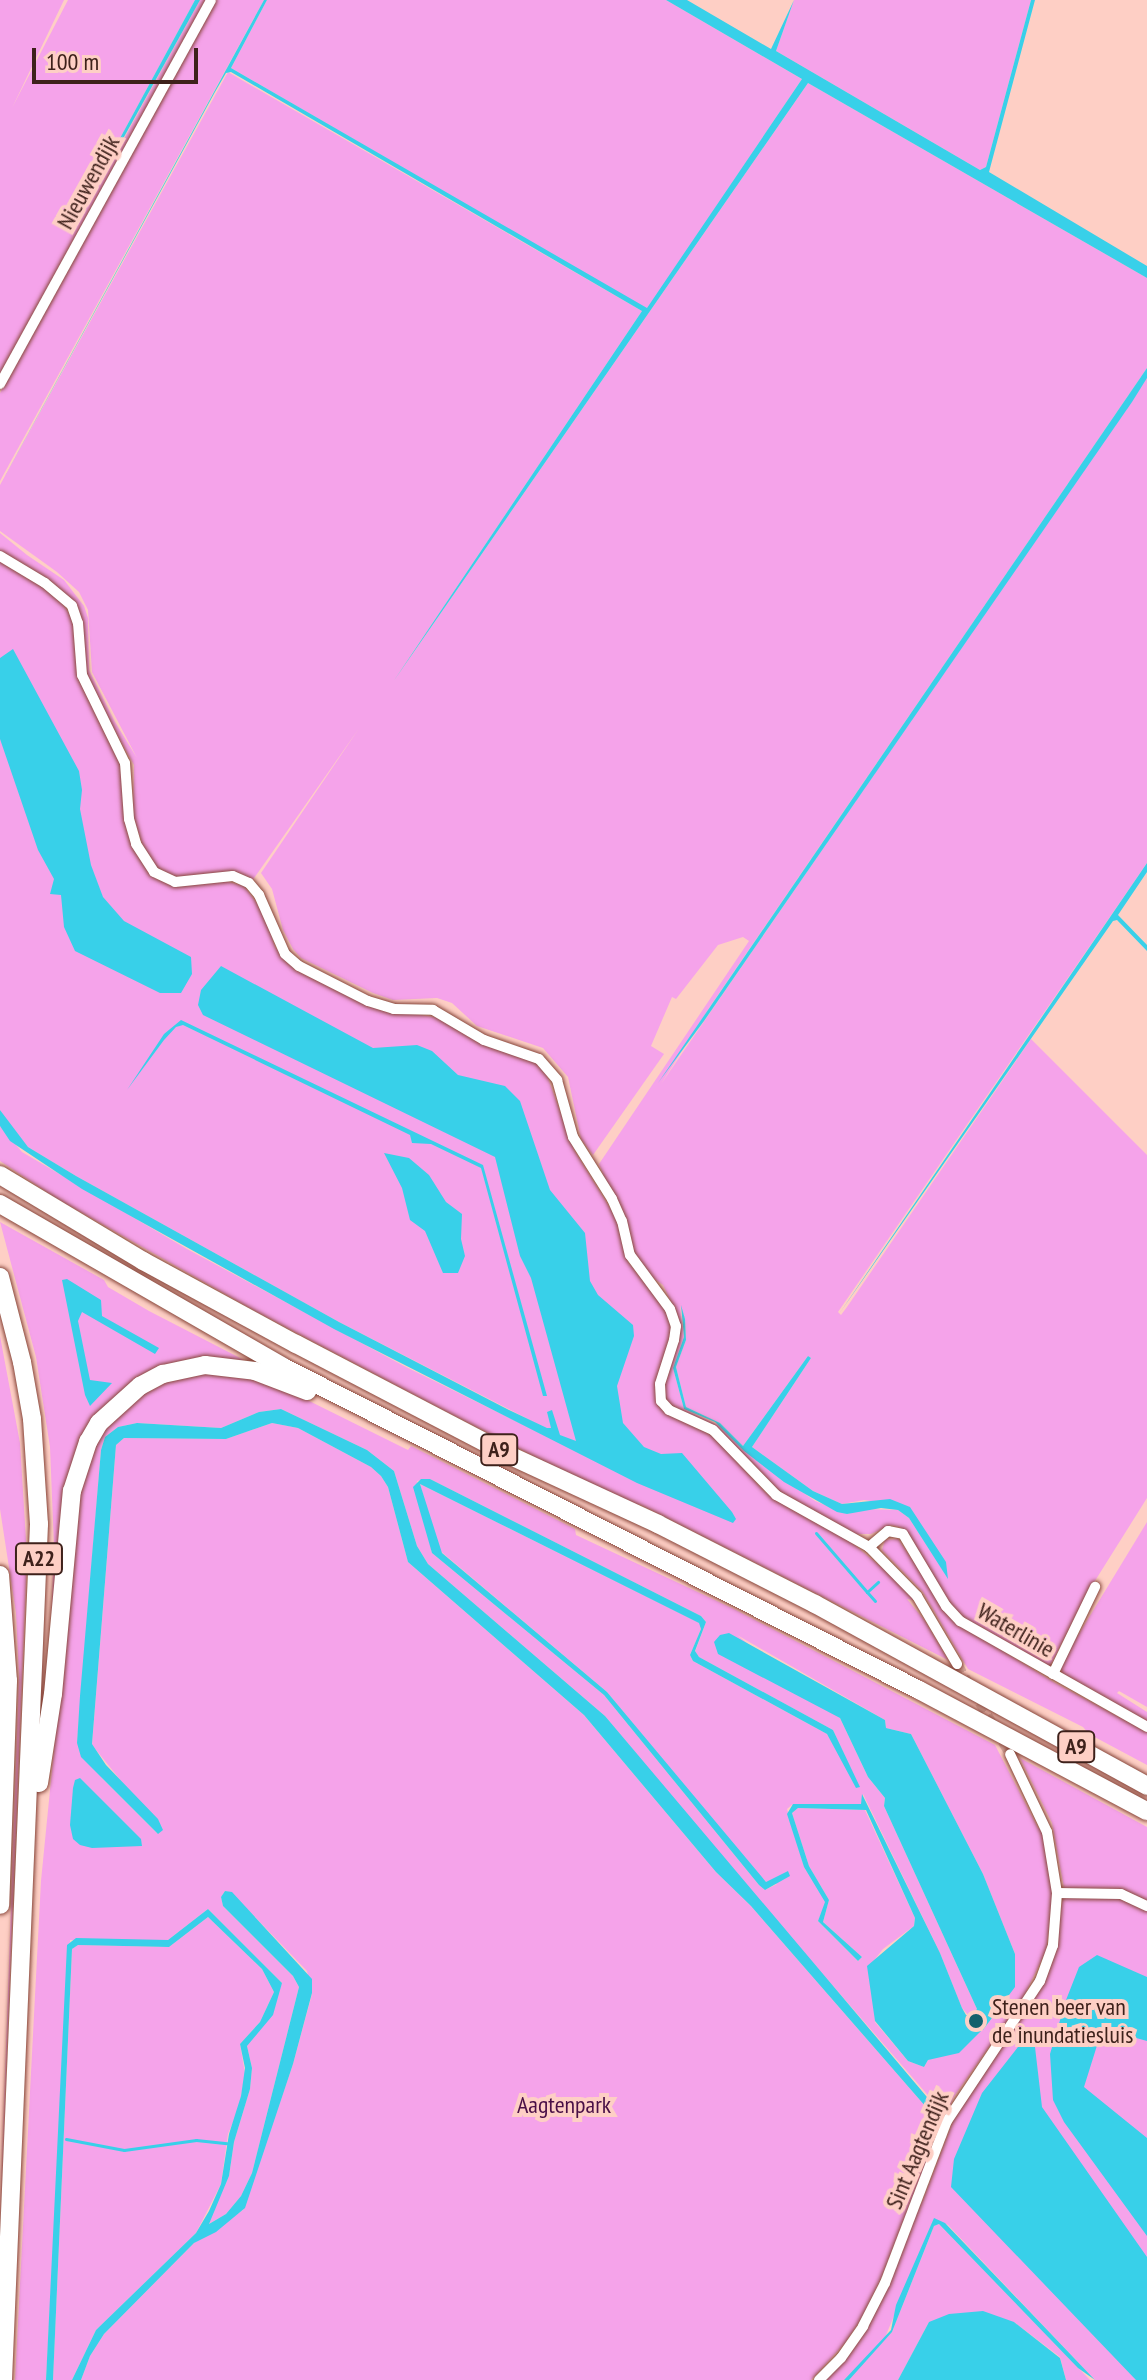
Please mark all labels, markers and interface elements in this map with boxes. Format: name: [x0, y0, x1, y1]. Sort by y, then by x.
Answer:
scale bar: [36, 32, 202, 82]
text: 100 m: [46, 46, 99, 77]
street label: Nieuwendijk: [50, 130, 126, 234]
road number: A9: [479, 1432, 519, 1468]
road number: A22: [13, 1541, 65, 1577]
street label: Waterlinie: [972, 1596, 1060, 1664]
road number: A9: [1056, 1729, 1096, 1765]
place label: Stenen beer van de inundatiesluis: [992, 1993, 1133, 2049]
marker: Stenen beer van de inundatiesluis: [967, 2012, 985, 2030]
street label: Sint Aagtendijk: [879, 2086, 955, 2214]
park label: Aagtenpark: [517, 2091, 611, 2119]

